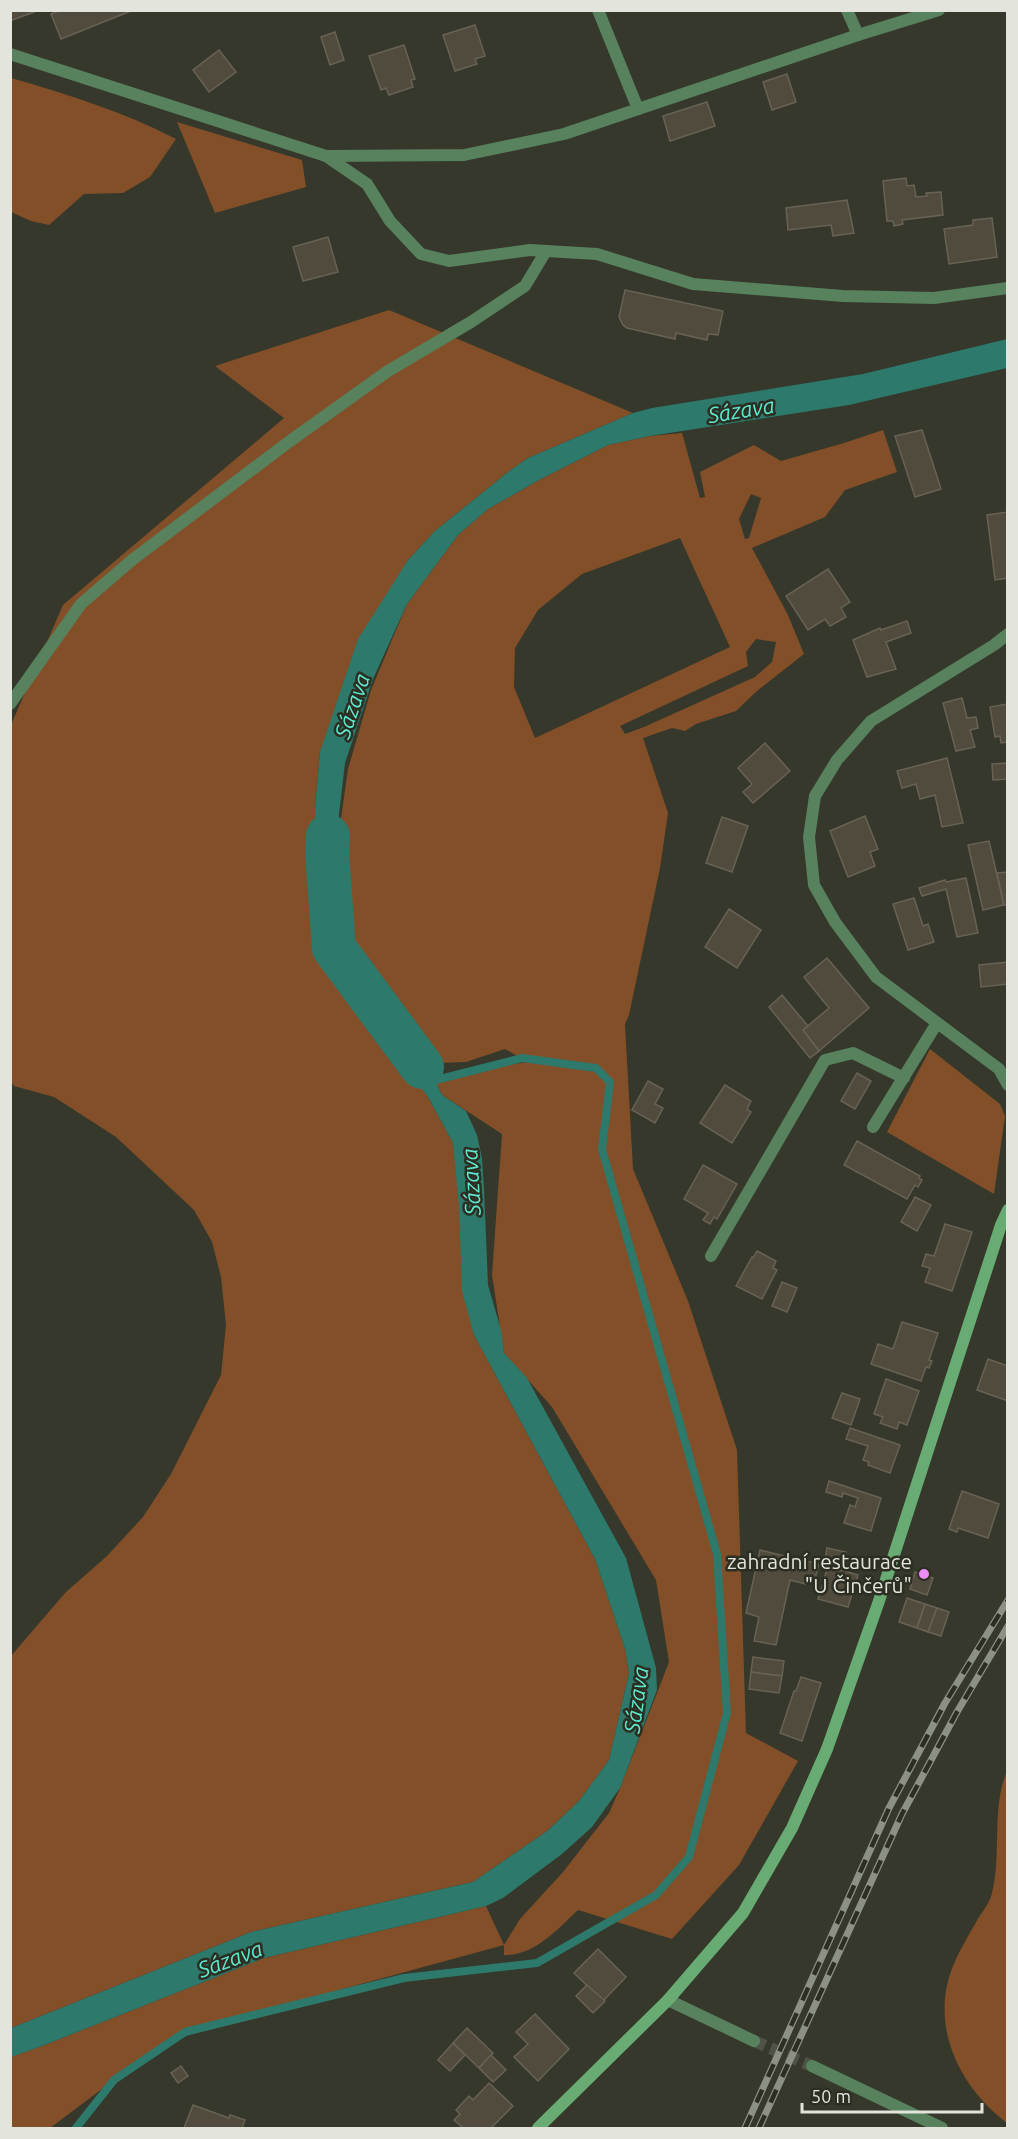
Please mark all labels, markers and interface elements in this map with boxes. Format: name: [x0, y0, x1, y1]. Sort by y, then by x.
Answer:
water label: Sázava: [705, 392, 776, 427]
water label: Sázava: [328, 670, 374, 743]
water label: Sázava: [456, 1148, 485, 1217]
place label: zahradní restaurace "U Činčerů": [727, 1549, 912, 1597]
marker: zahradní restaurace "U Činčerů": [917, 1567, 931, 1581]
water label: Sázava: [618, 1665, 653, 1736]
water label: Sázava: [193, 1935, 266, 1982]
scale bar: [802, 2076, 982, 2114]
text: 50 m: [811, 2086, 851, 2106]

